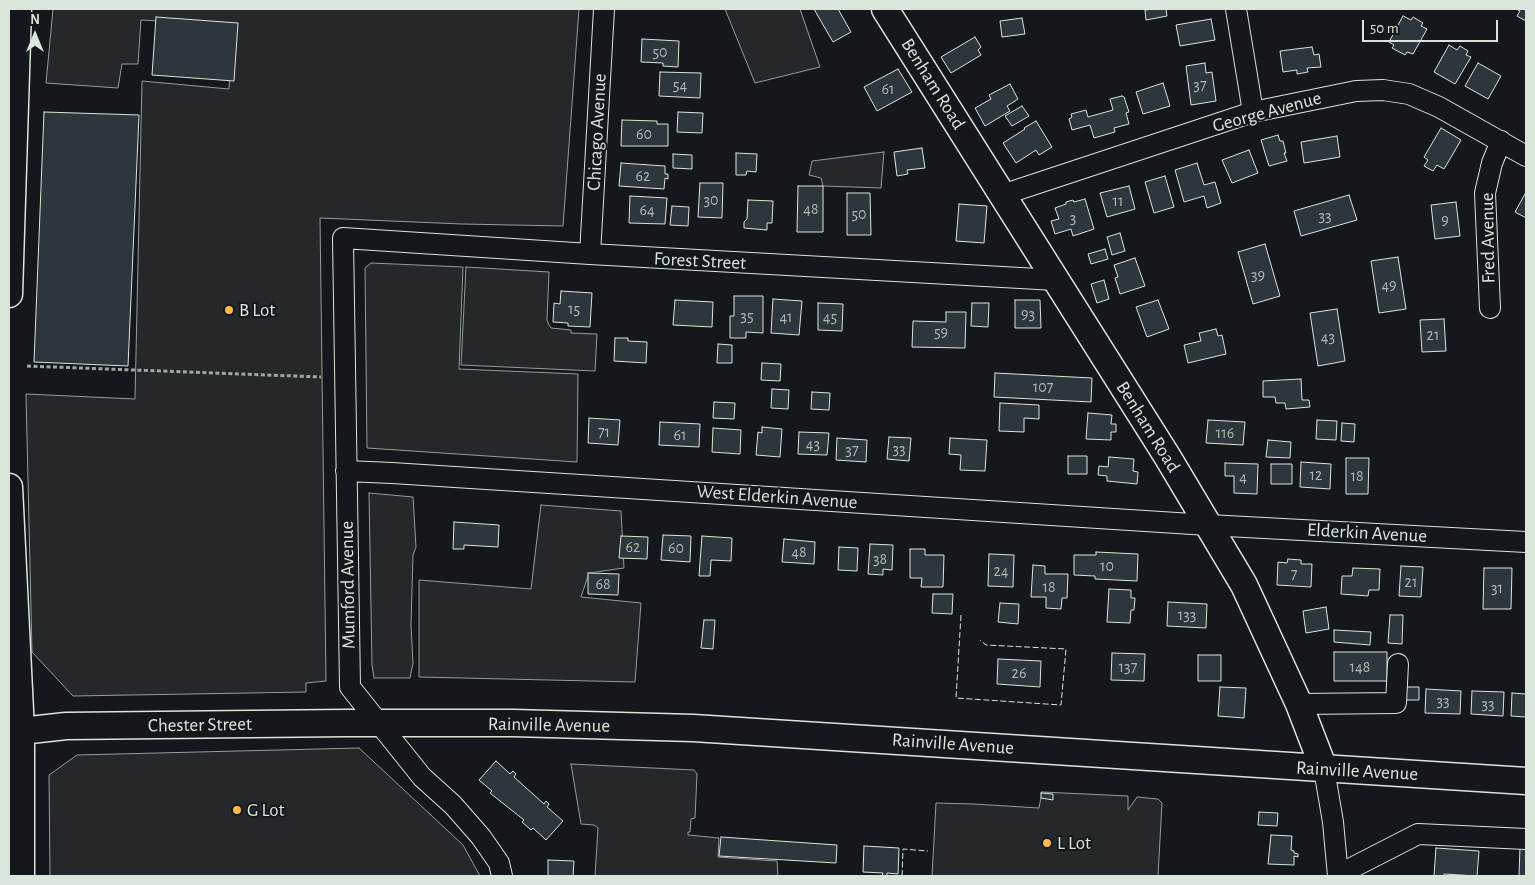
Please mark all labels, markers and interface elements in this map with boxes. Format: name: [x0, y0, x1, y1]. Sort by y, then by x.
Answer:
north arrow: [10, 10, 60, 60]
scale bar: [1365, 10, 1501, 42]
text: N: [30, 13, 40, 27]
text: 50 m: [1370, 21, 1399, 36]
street label: Benham Road: [896, 34, 970, 134]
house number: 50: [652, 42, 668, 62]
street label: Chicago Avenue: [583, 73, 611, 191]
house number: 54: [673, 75, 687, 95]
house number: 37: [1193, 75, 1207, 95]
house number: 61: [881, 79, 895, 99]
street label: George Avenue: [1210, 87, 1324, 137]
house number: 60: [636, 124, 652, 144]
house number: 62: [636, 166, 650, 186]
house number: 30: [703, 190, 719, 210]
house number: 11: [1112, 191, 1124, 211]
street label: Fred Avenue: [1476, 192, 1500, 284]
house number: 48: [803, 199, 819, 219]
house number: 64: [639, 200, 655, 220]
house number: 50: [851, 204, 867, 224]
house number: 33: [1318, 206, 1332, 226]
house number: 3: [1070, 208, 1076, 228]
house number: 9: [1441, 210, 1449, 230]
street label: Forest Street: [653, 247, 747, 275]
house number: 39: [1251, 265, 1265, 285]
house number: 49: [1381, 275, 1397, 295]
place label: B Lot: [239, 299, 275, 321]
house number: 15: [568, 299, 580, 319]
marker: B Lot: [223, 304, 235, 316]
house number: 93: [1021, 304, 1035, 324]
house number: 35: [740, 306, 754, 326]
house number: 41: [779, 307, 793, 327]
house number: 45: [823, 307, 837, 327]
house number: 59: [934, 322, 948, 342]
house number: 21: [1427, 325, 1439, 345]
house number: 43: [1321, 327, 1335, 347]
house number: 107: [1033, 377, 1053, 397]
street label: Benham Road: [1111, 377, 1185, 477]
house number: 71: [598, 422, 610, 442]
house number: 116: [1216, 423, 1234, 443]
house number: 61: [673, 425, 687, 445]
house number: 43: [806, 434, 820, 454]
house number: 33: [892, 439, 906, 459]
house number: 37: [845, 440, 859, 460]
house number: 12: [1310, 465, 1322, 485]
house number: 18: [1350, 466, 1364, 486]
house number: 4: [1239, 467, 1247, 487]
street label: West Elderkin Avenue: [696, 480, 858, 514]
street label: Elderkin Avenue: [1306, 518, 1428, 548]
street label: Mumford Avenue: [335, 521, 361, 649]
house number: 62: [626, 537, 640, 557]
house number: 60: [668, 538, 684, 558]
house number: 48: [791, 542, 807, 562]
house number: 38: [873, 549, 887, 569]
house number: 10: [1100, 556, 1114, 576]
house number: 24: [994, 561, 1008, 581]
house number: 7: [1291, 564, 1297, 584]
house number: 21: [1405, 572, 1417, 592]
house number: 68: [595, 574, 611, 594]
house number: 18: [1042, 577, 1056, 597]
house number: 31: [1491, 578, 1503, 598]
house number: 133: [1178, 605, 1196, 625]
house number: 137: [1119, 657, 1137, 677]
house number: 148: [1350, 657, 1370, 677]
house number: 26: [1012, 663, 1026, 683]
house number: 33: [1436, 691, 1450, 711]
house number: 33: [1481, 694, 1495, 714]
street label: Chester Street: [148, 713, 252, 737]
street label: Rainville Avenue: [488, 713, 610, 737]
street label: Rainville Avenue: [891, 728, 1015, 760]
street label: Rainville Avenue: [1295, 756, 1419, 786]
place label: G Lot: [247, 799, 285, 821]
marker: G Lot: [231, 804, 243, 816]
place label: L Lot: [1057, 832, 1091, 854]
marker: L Lot: [1041, 837, 1053, 849]

